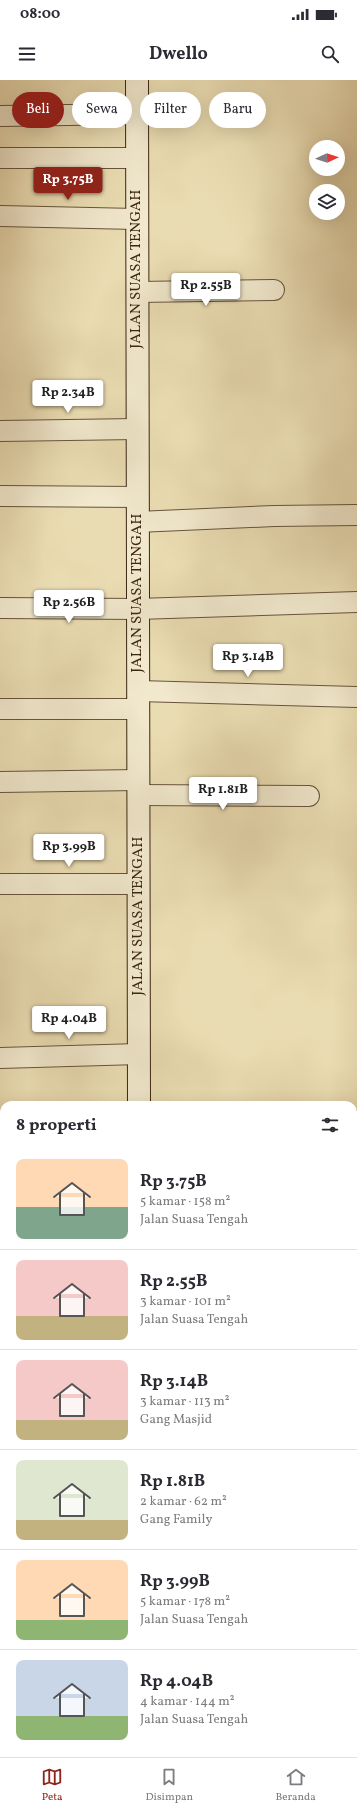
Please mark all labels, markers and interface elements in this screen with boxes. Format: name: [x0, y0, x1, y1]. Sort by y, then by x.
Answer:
text: 08:00: [20, 4, 60, 25]
text: Dwello: [149, 42, 208, 67]
icon: menu: [16, 43, 38, 65]
icon: search: [319, 43, 341, 65]
chip: Beli: [12, 92, 64, 128]
chip: Sewa: [72, 92, 132, 128]
chip: Filter: [140, 92, 201, 128]
chip: Baru: [209, 92, 266, 128]
north arrow: [309, 140, 345, 176]
map controls: [309, 140, 345, 220]
pin: Rp 3.75B: [27, 167, 109, 201]
text: Rp 3.75B: [42, 171, 94, 189]
button: layers: [309, 184, 345, 220]
street label: JALAN SUASA TENGAH: [126, 189, 147, 349]
pin: Rp 2.55B: [165, 273, 247, 307]
text: Rp 2.55B: [180, 277, 232, 295]
pin: Rp 2.34B: [27, 380, 109, 414]
text: Rp 2.34B: [41, 384, 95, 402]
street label: JALAN SUASA TENGAH: [127, 513, 148, 673]
pin: Rp 2.56B: [28, 590, 110, 624]
text: Rp 2.56B: [43, 594, 95, 612]
pin: Rp 3.14B: [207, 644, 289, 678]
text: Rp 3.14B: [222, 648, 274, 666]
pin: Rp 1.81B: [182, 777, 264, 811]
text: Rp 1.81B: [198, 781, 248, 799]
pin: Rp 3.99B: [28, 834, 110, 868]
street label: JALAN SUASA TENGAH: [128, 836, 149, 996]
text: Rp 3.99B: [42, 838, 96, 856]
pin: Rp 4.04B: [28, 1006, 110, 1040]
text: Rp 4.04B: [41, 1010, 97, 1028]
text: 8 properti: [16, 1114, 97, 1137]
icon: filters: [319, 1114, 341, 1136]
text: Rp 3.75B: [140, 1170, 207, 1193]
icon: home: [48, 1175, 96, 1223]
text: 5 kamar · 158 m²: [140, 1193, 230, 1211]
text: Jalan Suasa Tengah: [140, 1211, 248, 1229]
text: Rp 2.55B: [140, 1270, 207, 1293]
icon: home: [48, 1276, 96, 1324]
text: 3 kamar · 101 m²: [140, 1293, 231, 1311]
text: Jalan Suasa Tengah: [140, 1311, 248, 1329]
text: Rp 3.14B: [140, 1370, 208, 1393]
icon: home: [48, 1376, 96, 1424]
text: 3 kamar · 113 m²: [140, 1393, 230, 1411]
text: Gang Masjid: [140, 1411, 212, 1429]
text: Rp 1.81B: [140, 1470, 205, 1493]
icon: home: [48, 1476, 96, 1524]
text: 2 kamar · 62 m²: [140, 1493, 227, 1511]
text: Gang Family: [140, 1511, 212, 1529]
text: Rp 3.99B: [140, 1570, 210, 1593]
icon: home: [48, 1576, 96, 1624]
text: 5 kamar · 178 m²: [140, 1593, 230, 1611]
text: Jalan Suasa Tengah: [140, 1611, 248, 1629]
text: Rp 4.04B: [140, 1670, 213, 1693]
icon: home: [48, 1676, 96, 1724]
text: 4 kamar · 144 m²: [140, 1693, 235, 1711]
text: Jalan Suasa Tengah: [140, 1711, 248, 1729]
tab: Peta: [41, 1766, 63, 1805]
tab: Disimpan: [146, 1766, 193, 1805]
tab: Beranda: [275, 1766, 316, 1805]

